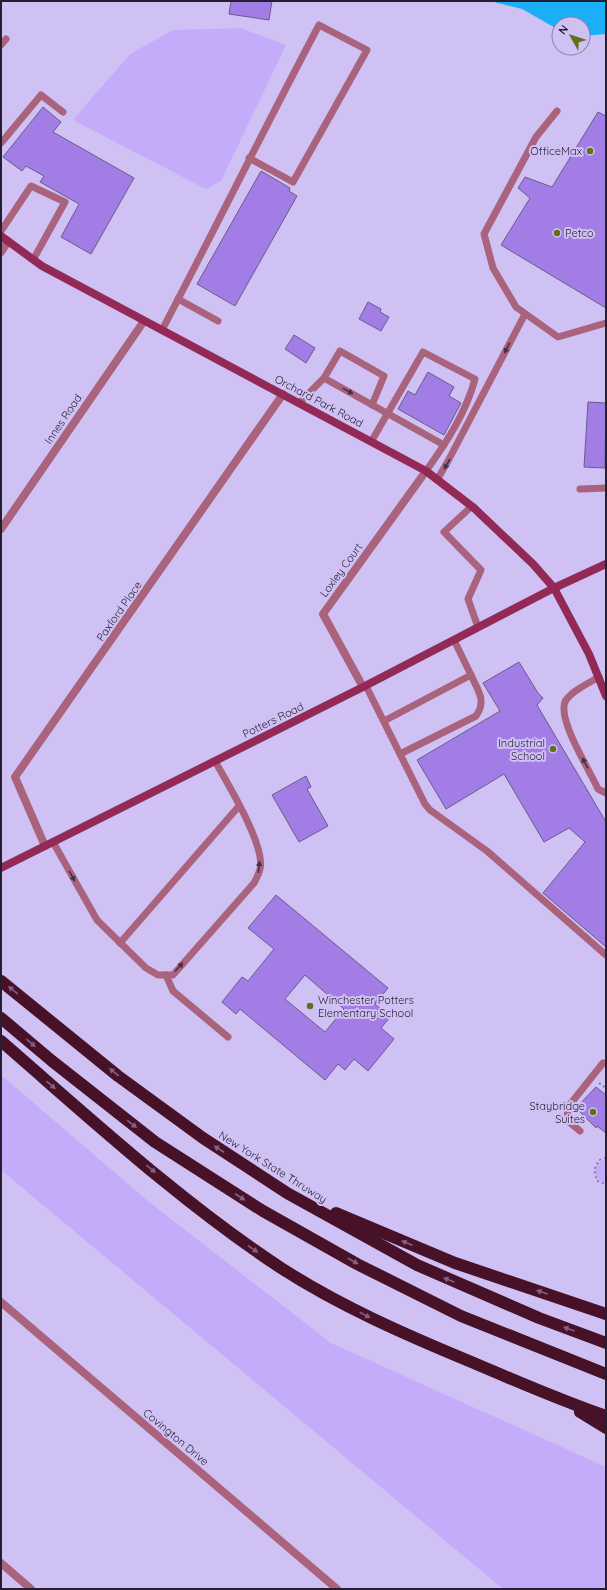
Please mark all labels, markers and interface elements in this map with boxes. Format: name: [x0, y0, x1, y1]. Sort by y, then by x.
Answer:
north arrow: [551, 16, 591, 56]
text: N: [555, 22, 571, 37]
place label: OfficeMax: [530, 144, 582, 158]
marker: OfficeMax: [585, 146, 595, 156]
place label: Petco: [565, 226, 594, 240]
marker: Petco: [552, 228, 562, 238]
one-way arrow: [504, 343, 510, 354]
street label: Orchard Park Road: [272, 372, 366, 430]
one-way arrow: [342, 388, 354, 394]
street label: Innes Road: [41, 391, 85, 447]
one-way arrow: [443, 458, 450, 470]
street label: Loxley Court: [317, 540, 366, 600]
street label: Paxford Place: [93, 578, 145, 644]
street label: Potters Road: [240, 699, 306, 741]
place label: Industrial School: [498, 736, 545, 763]
marker: Industrial School: [548, 744, 558, 754]
one-way arrow: [582, 757, 588, 768]
one-way arrow: [256, 861, 263, 873]
one-way arrow: [69, 870, 76, 882]
one-way arrow: [175, 962, 184, 972]
one-way arrow: [7, 986, 18, 995]
place label: Winchester Potters Elementary School: [318, 993, 414, 1020]
marker: Winchester Potters Elementary School: [305, 1001, 315, 1011]
one-way arrow: [25, 1039, 36, 1048]
one-way arrow: [108, 1068, 119, 1077]
one-way arrow: [47, 1080, 56, 1089]
place label: Staybridge Suites: [529, 1099, 585, 1126]
marker: Staybridge Suites: [588, 1107, 598, 1117]
one-way arrow: [127, 1120, 138, 1128]
street label: New York State Thruway: [216, 1128, 330, 1206]
one-way arrow: [214, 1145, 224, 1153]
one-way arrow: [145, 1165, 156, 1173]
one-way arrow: [235, 1193, 245, 1201]
one-way arrow: [401, 1239, 413, 1245]
one-way arrow: [248, 1245, 258, 1253]
one-way arrow: [347, 1258, 359, 1265]
one-way arrow: [443, 1276, 455, 1282]
one-way arrow: [536, 1289, 548, 1295]
one-way arrow: [359, 1312, 371, 1318]
one-way arrow: [563, 1326, 575, 1332]
street label: Covington Drive: [140, 1405, 212, 1469]

